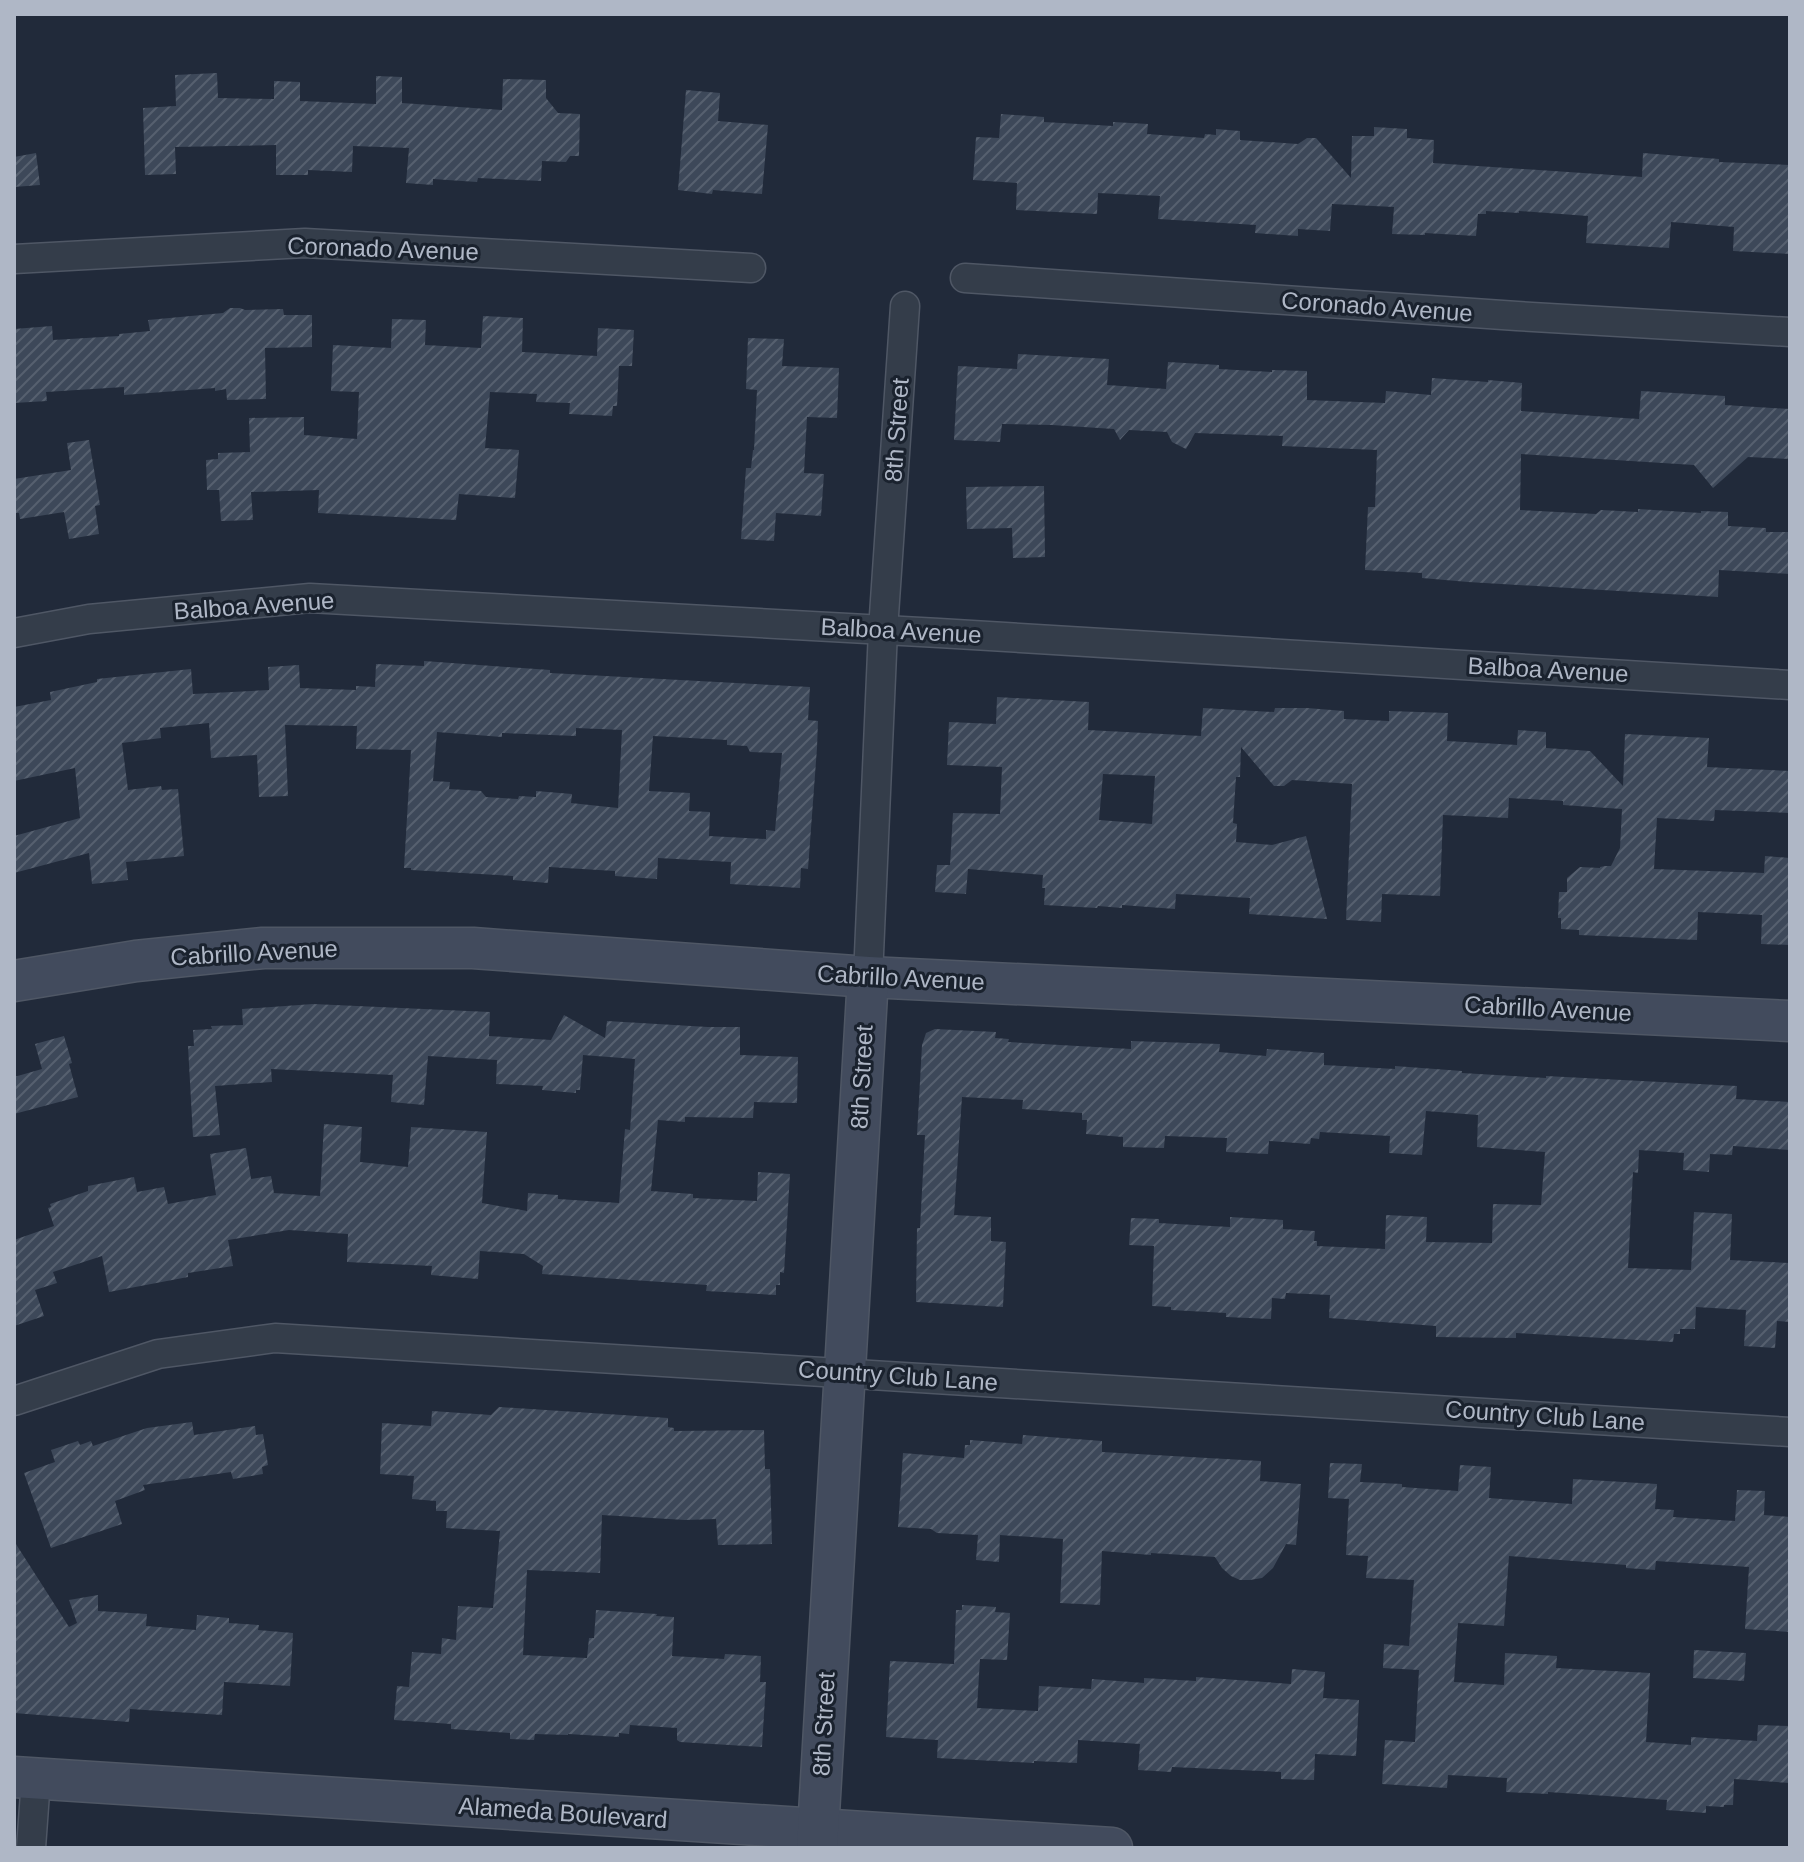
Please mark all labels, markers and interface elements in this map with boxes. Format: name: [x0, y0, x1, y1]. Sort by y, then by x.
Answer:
street label: Coronado Avenue: [287, 232, 479, 265]
street label: Coronado Avenue: [1280, 286, 1474, 327]
street label: 8th Street: [879, 377, 914, 483]
street label: Balboa Avenue: [173, 586, 335, 625]
street label: Balboa Avenue: [820, 613, 982, 648]
street label: Balboa Avenue: [1467, 652, 1629, 687]
street label: Cabrillo Avenue: [170, 935, 338, 970]
street label: Cabrillo Avenue: [817, 960, 985, 995]
street label: Cabrillo Avenue: [1464, 991, 1632, 1026]
street label: 8th Street: [845, 1024, 878, 1130]
street label: Country Club Lane: [797, 1355, 999, 1396]
street label: Country Club Lane: [1444, 1395, 1646, 1436]
street label: 8th Street: [807, 1671, 840, 1777]
street label: Alameda Boulevard: [458, 1792, 668, 1833]

